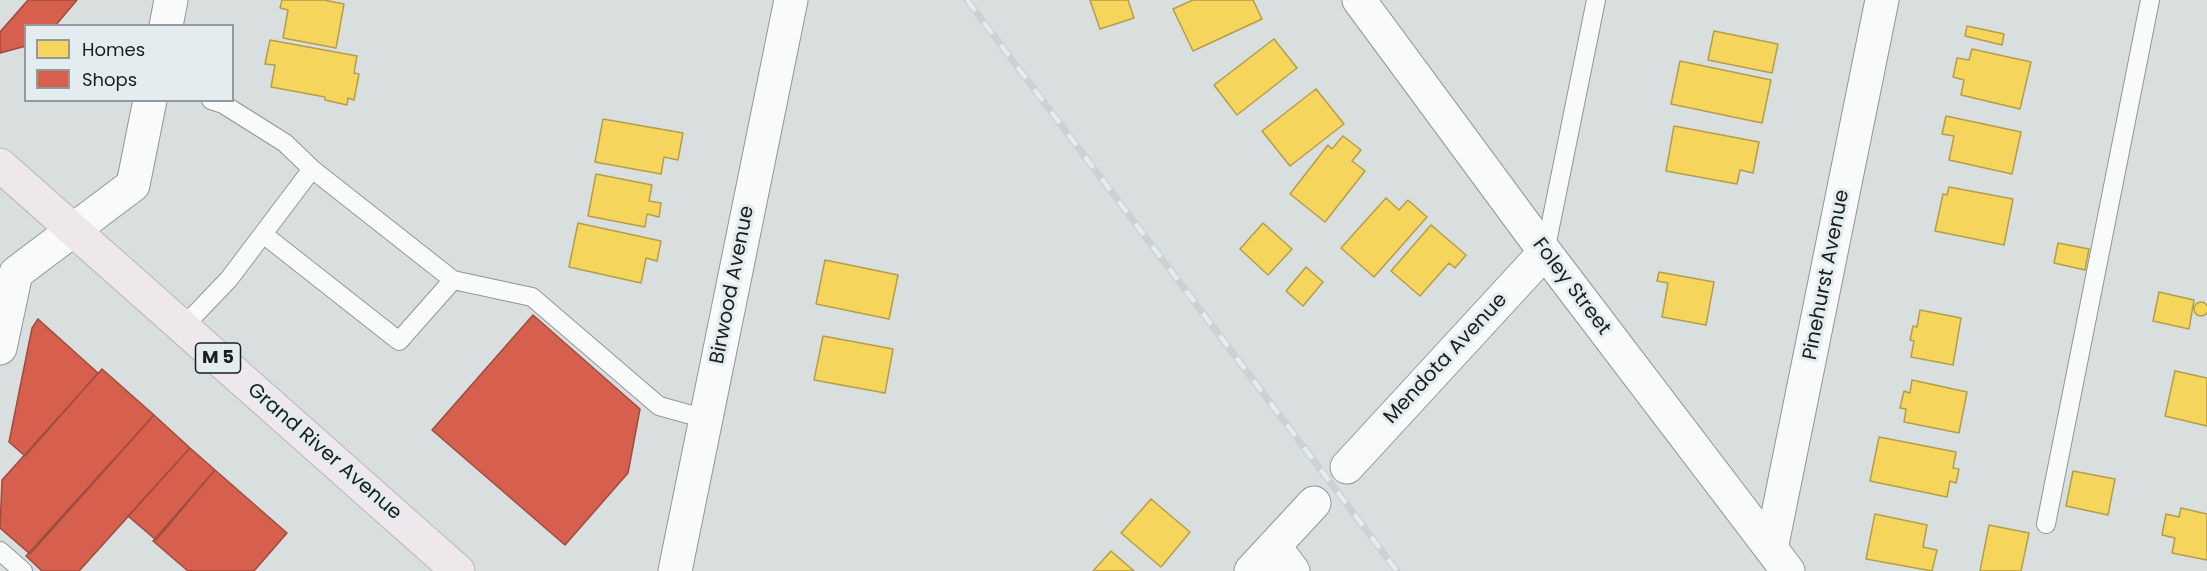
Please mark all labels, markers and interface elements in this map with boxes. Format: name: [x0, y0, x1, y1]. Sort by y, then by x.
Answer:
legend: [24, 24, 234, 102]
text: Homes: [82, 37, 145, 62]
text: Shops: [82, 67, 137, 92]
street label: Pinehurst Avenue: [1799, 188, 1855, 362]
street label: Birwood Avenue: [706, 204, 760, 366]
street label: Foley Street: [1527, 234, 1615, 340]
street label: Mendota Avenue: [1379, 289, 1513, 429]
road number: M 5: [196, 343, 240, 373]
street label: Grand River Avenue: [242, 378, 406, 526]

